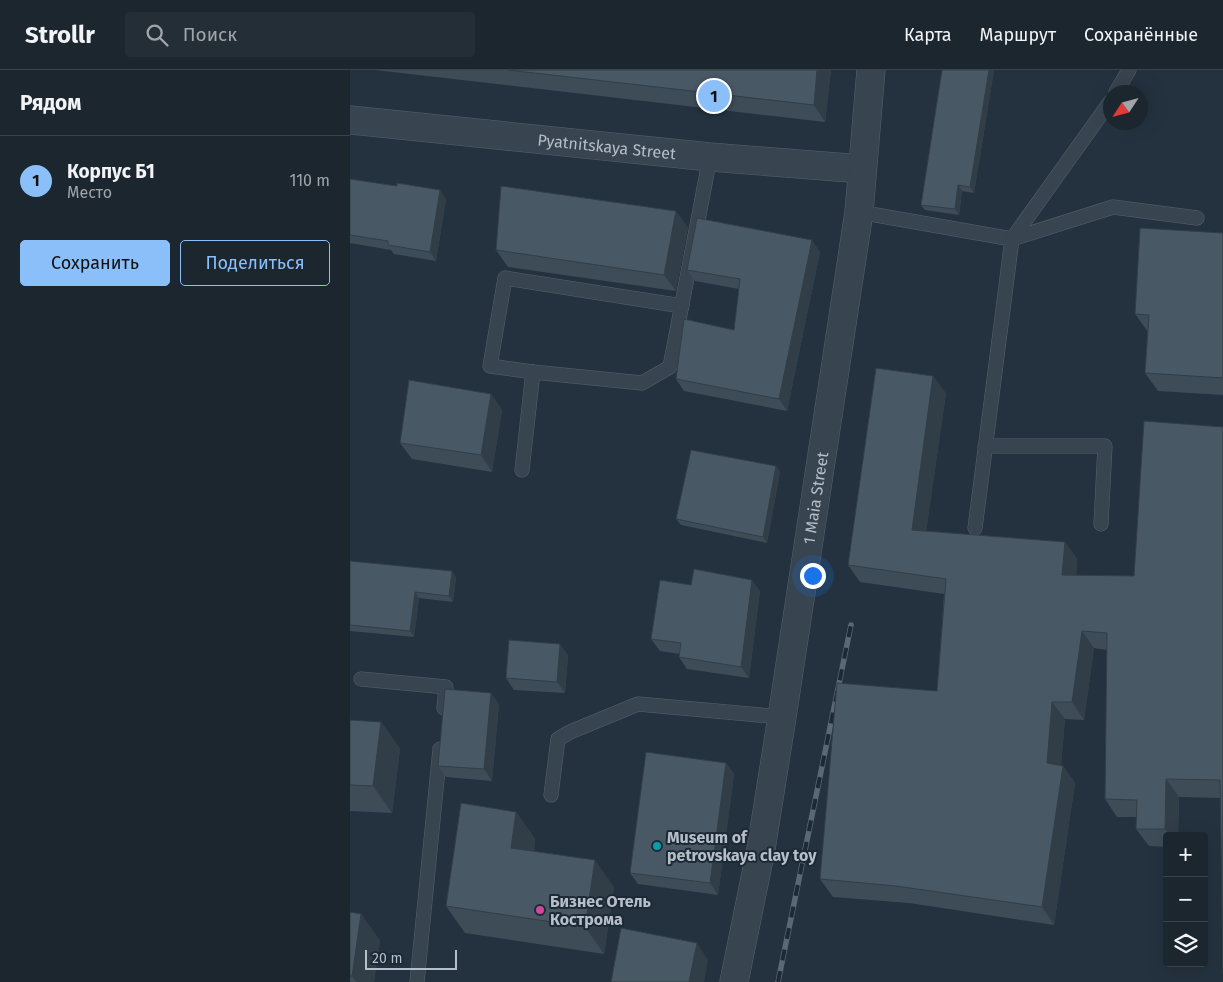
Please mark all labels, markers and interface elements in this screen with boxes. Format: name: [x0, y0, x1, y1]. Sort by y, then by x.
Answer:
search box: [125, 12, 475, 57]
text: Strollr: [25, 21, 95, 49]
icon: search: [143, 21, 171, 49]
text: Поиск: [183, 23, 237, 46]
text: Карта: [904, 24, 952, 46]
text: Маршрут: [980, 24, 1056, 46]
text: Сохранённые: [1084, 24, 1198, 46]
pin: 1: [698, 77, 730, 115]
north arrow: [1103, 85, 1148, 130]
text: Рядом: [20, 90, 81, 116]
street label: Pyatnitskaya Street: [537, 130, 677, 163]
text: Корпус Б1: [67, 160, 155, 183]
text: 1: [32, 171, 40, 190]
text: 110 m: [289, 171, 330, 190]
text: Место: [67, 183, 112, 202]
button: Сохранить: [20, 240, 170, 286]
button: Поделиться: [180, 240, 330, 286]
street label: 1 Maia Street: [799, 450, 832, 545]
your location: [800, 563, 826, 589]
place label: Museum of petrovskaya clay toy: [667, 828, 817, 865]
map controls: [1163, 832, 1208, 967]
button: +: [1163, 832, 1208, 877]
marker: Museum of petrovskaya clay toy: [651, 840, 663, 852]
button: −: [1163, 877, 1208, 922]
place label: Бизнес Отель Кострома: [550, 892, 652, 929]
marker: Бизнес Отель Кострома: [534, 904, 546, 916]
button: layers: [1163, 922, 1208, 967]
scale bar: [365, 947, 458, 970]
text: 20 m: [372, 950, 402, 967]

